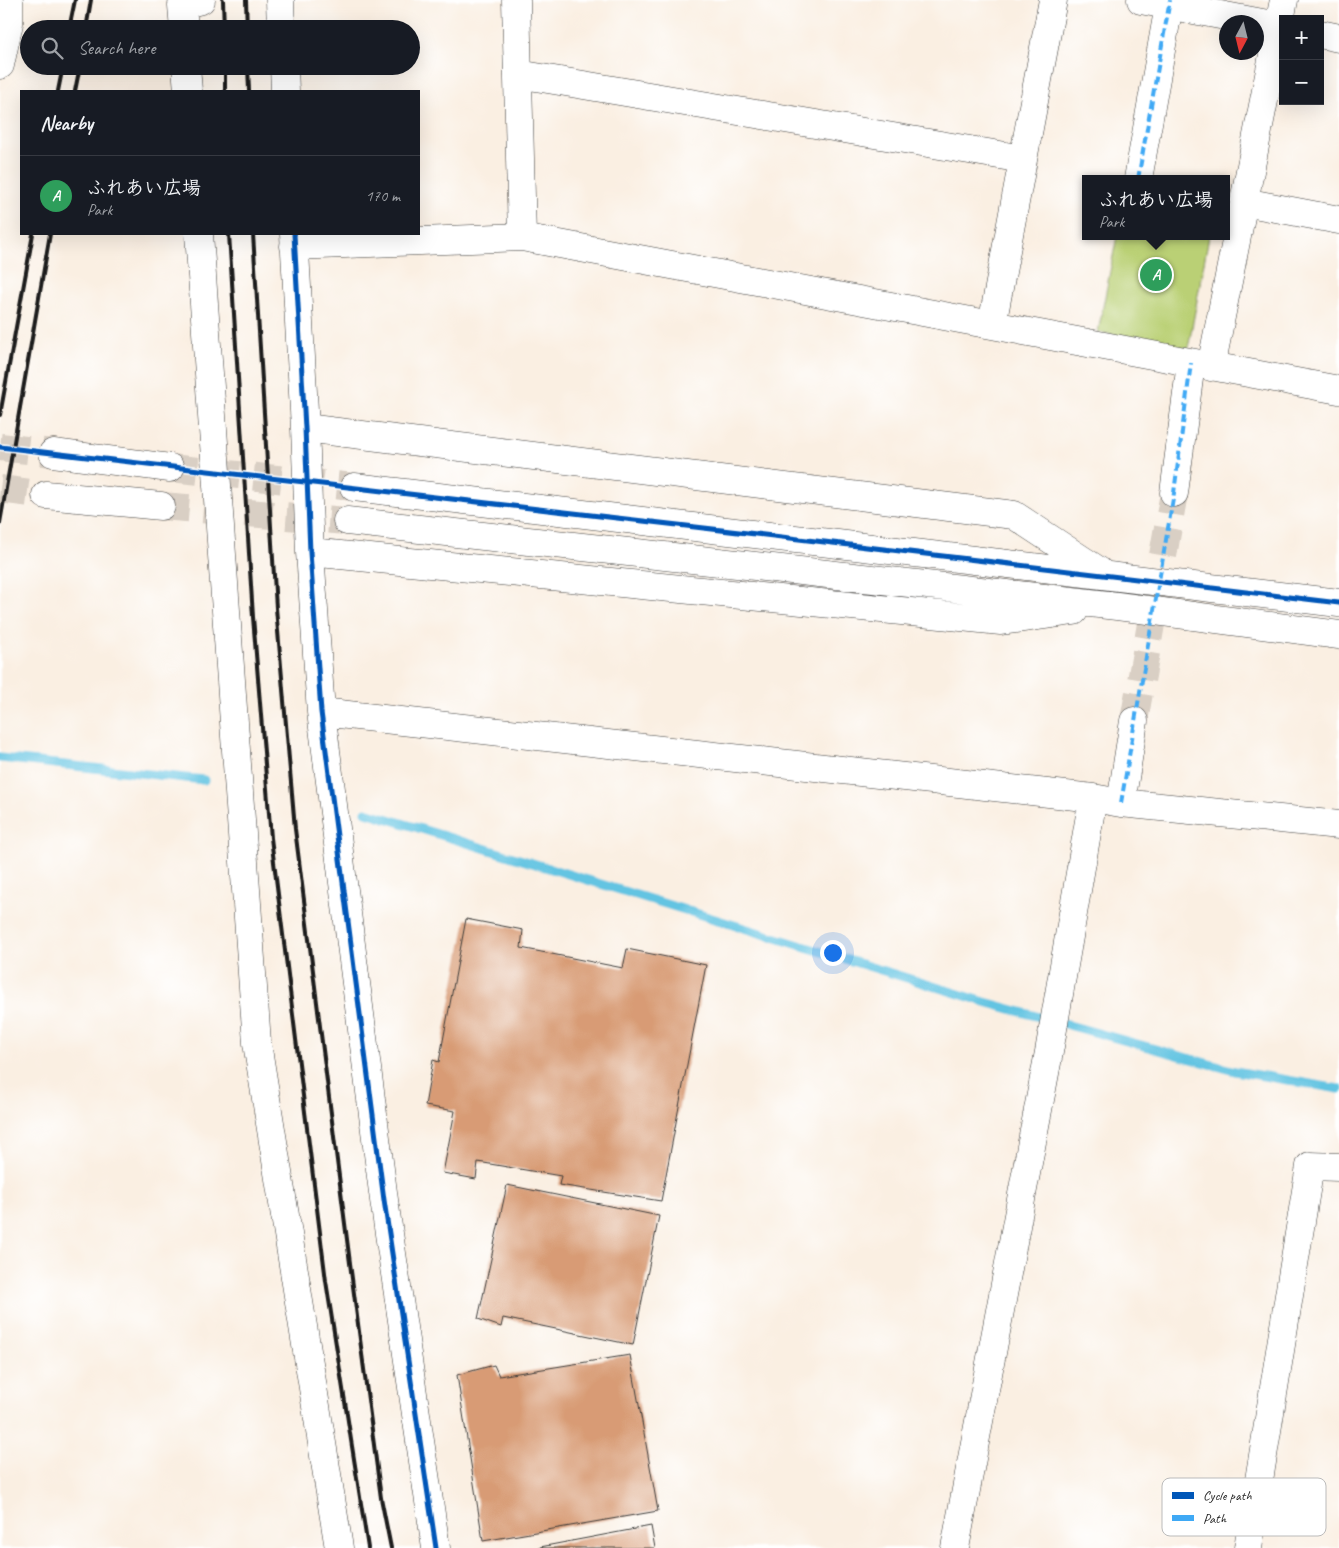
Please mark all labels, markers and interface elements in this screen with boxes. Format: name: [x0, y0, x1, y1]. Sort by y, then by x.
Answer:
north arrow: [1219, 15, 1264, 60]
map controls: [1279, 15, 1324, 105]
button: +: [1279, 15, 1324, 60]
search box: [20, 20, 420, 75]
icon: search: [38, 34, 66, 62]
text: Search here: [78, 36, 155, 60]
button: −: [1279, 60, 1324, 105]
text: Nearby: [40, 110, 93, 136]
popup: [1082, 175, 1230, 240]
text: ふれあい広場: [87, 176, 201, 200]
text: A: [52, 186, 60, 206]
text: 170 m: [366, 186, 400, 206]
text: ふれあい広場: [1099, 188, 1213, 212]
text: Park: [87, 200, 112, 220]
text: Park: [1099, 212, 1124, 232]
pin: A: [1140, 256, 1172, 294]
your location: [820, 940, 846, 966]
legend: [1162, 1478, 1326, 1536]
text: Cycle path: [1203, 1487, 1252, 1504]
text: Path: [1203, 1510, 1227, 1527]

